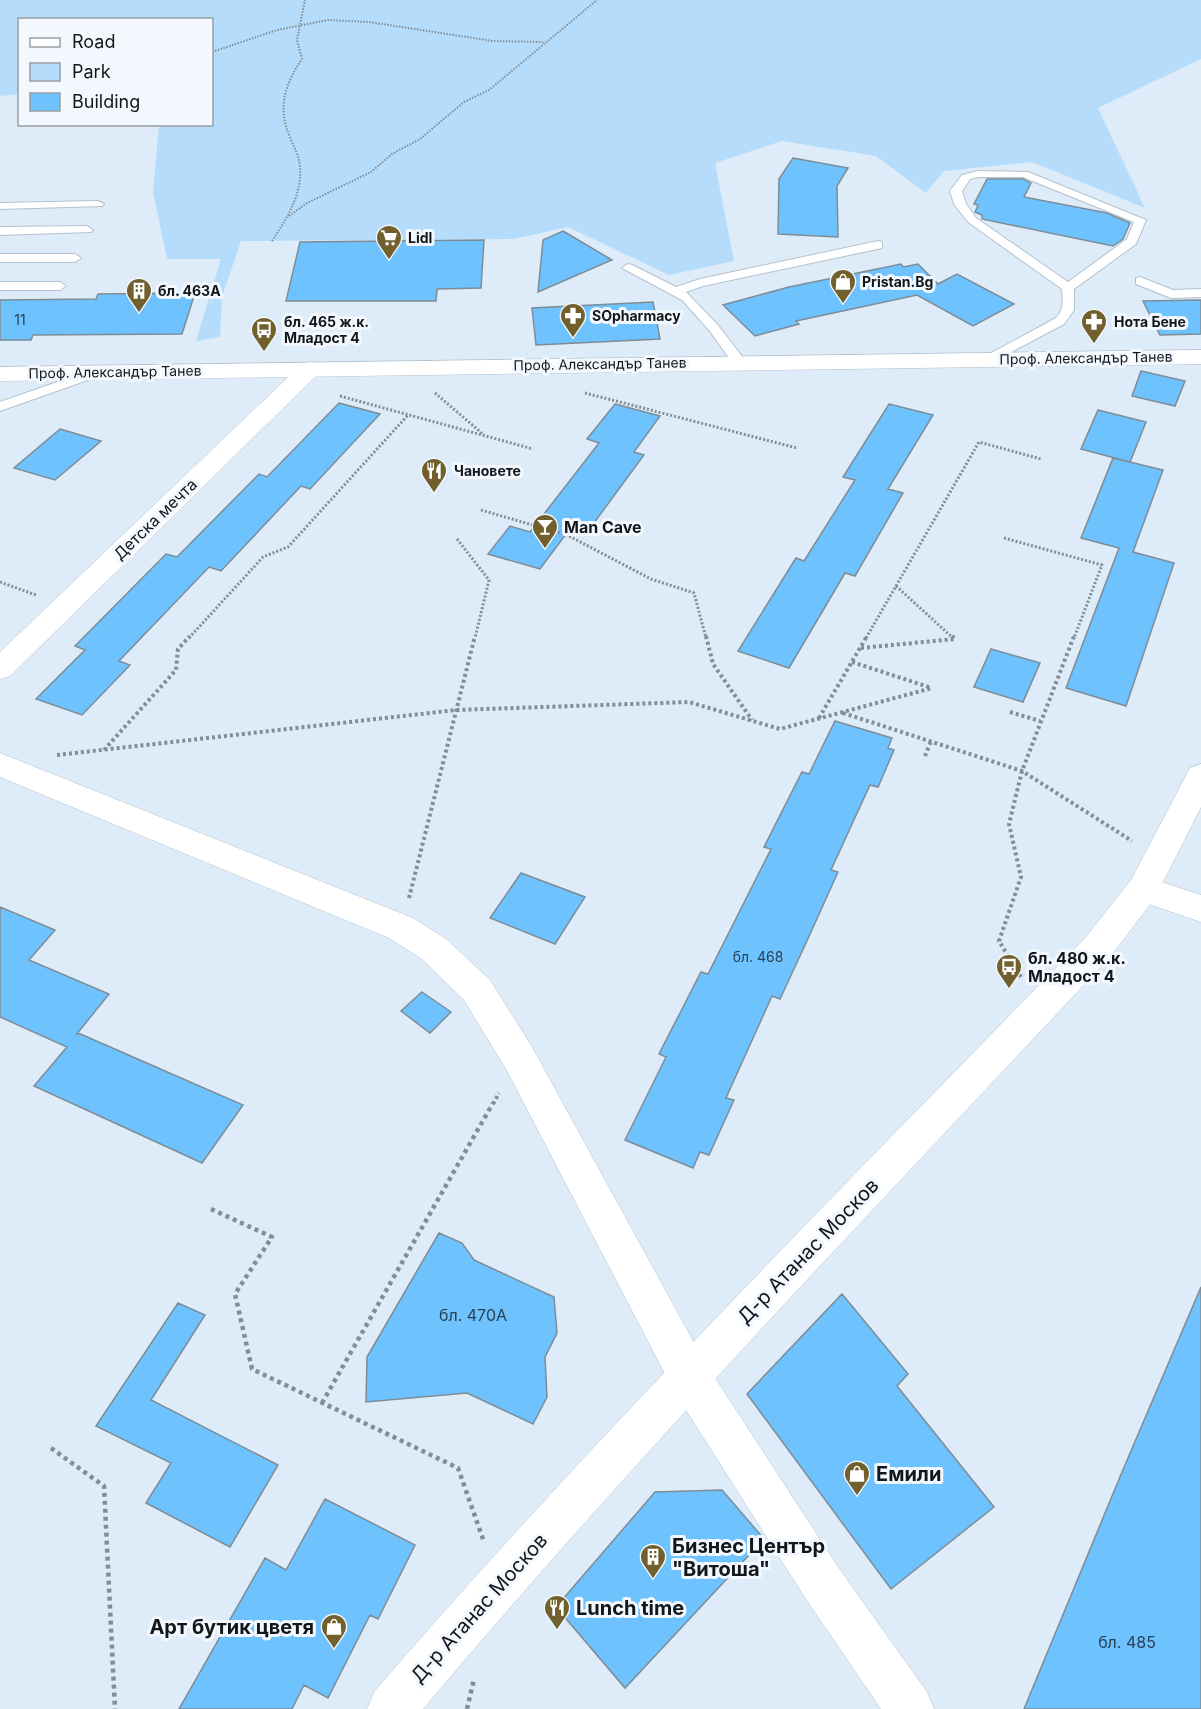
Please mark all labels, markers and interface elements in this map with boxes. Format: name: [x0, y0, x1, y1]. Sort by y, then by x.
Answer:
legend: [18, 18, 213, 126]
text: Road: [72, 31, 115, 52]
text: Park: [72, 61, 111, 82]
text: Building: [72, 91, 140, 112]
supermarket icon: Lidl: [374, 223, 404, 261]
place label: Lidl: [408, 229, 432, 246]
shop icon: Pristan.Bg: [828, 267, 858, 305]
place label: Pristan.Bg: [862, 273, 933, 290]
building icon: бл. 463А: [124, 276, 154, 314]
place label: бл. 463А: [158, 282, 221, 299]
pharmacy icon: SOpharmacy: [558, 301, 588, 339]
place label: SOpharmacy: [592, 307, 681, 324]
pharmacy icon: Нота Бене: [1079, 307, 1109, 345]
house number: 11: [14, 311, 26, 328]
place label: бл. 465 ж.к. Младост 4: [284, 313, 369, 346]
place label: Нота Бене: [1114, 313, 1186, 330]
bus stop icon: бл. 465 ж.к. Младост 4: [249, 315, 279, 353]
street label: Проф. Александър Танев: [999, 347, 1173, 368]
street label: Проф. Александър Танев: [513, 353, 687, 374]
street label: Проф. Александър Танев: [28, 361, 202, 382]
restaurant icon: Чановете: [419, 456, 449, 494]
place label: Чановете: [454, 462, 521, 479]
street label: Детска мечта: [109, 474, 201, 564]
bar icon: Man Cave: [530, 512, 560, 550]
place label: Man Cave: [564, 517, 642, 537]
house number: бл. 468: [733, 948, 783, 965]
place label: бл. 480 ж.к. Младост 4: [1028, 948, 1126, 986]
bus stop icon: бл. 480 ж.к. Младост 4: [994, 952, 1024, 990]
street label: Д-р Атанас Москов: [732, 1173, 884, 1329]
house number: бл. 470А: [439, 1305, 507, 1325]
shop icon: Емили: [842, 1459, 872, 1497]
place label: Емили: [876, 1462, 941, 1486]
street label: Д-р Атанас Москов: [406, 1528, 552, 1688]
place label: Бизнес Център "Витоша": [672, 1534, 825, 1581]
building icon: Бизнес Център "Витоша": [638, 1542, 668, 1580]
restaurant icon: Lunch time: [542, 1593, 572, 1631]
place label: Lunch time: [576, 1596, 684, 1620]
shop icon: Арт бутик цветя: [319, 1612, 349, 1650]
place label: Арт бутик цветя: [149, 1615, 314, 1639]
house number: бл. 485: [1098, 1632, 1156, 1652]

